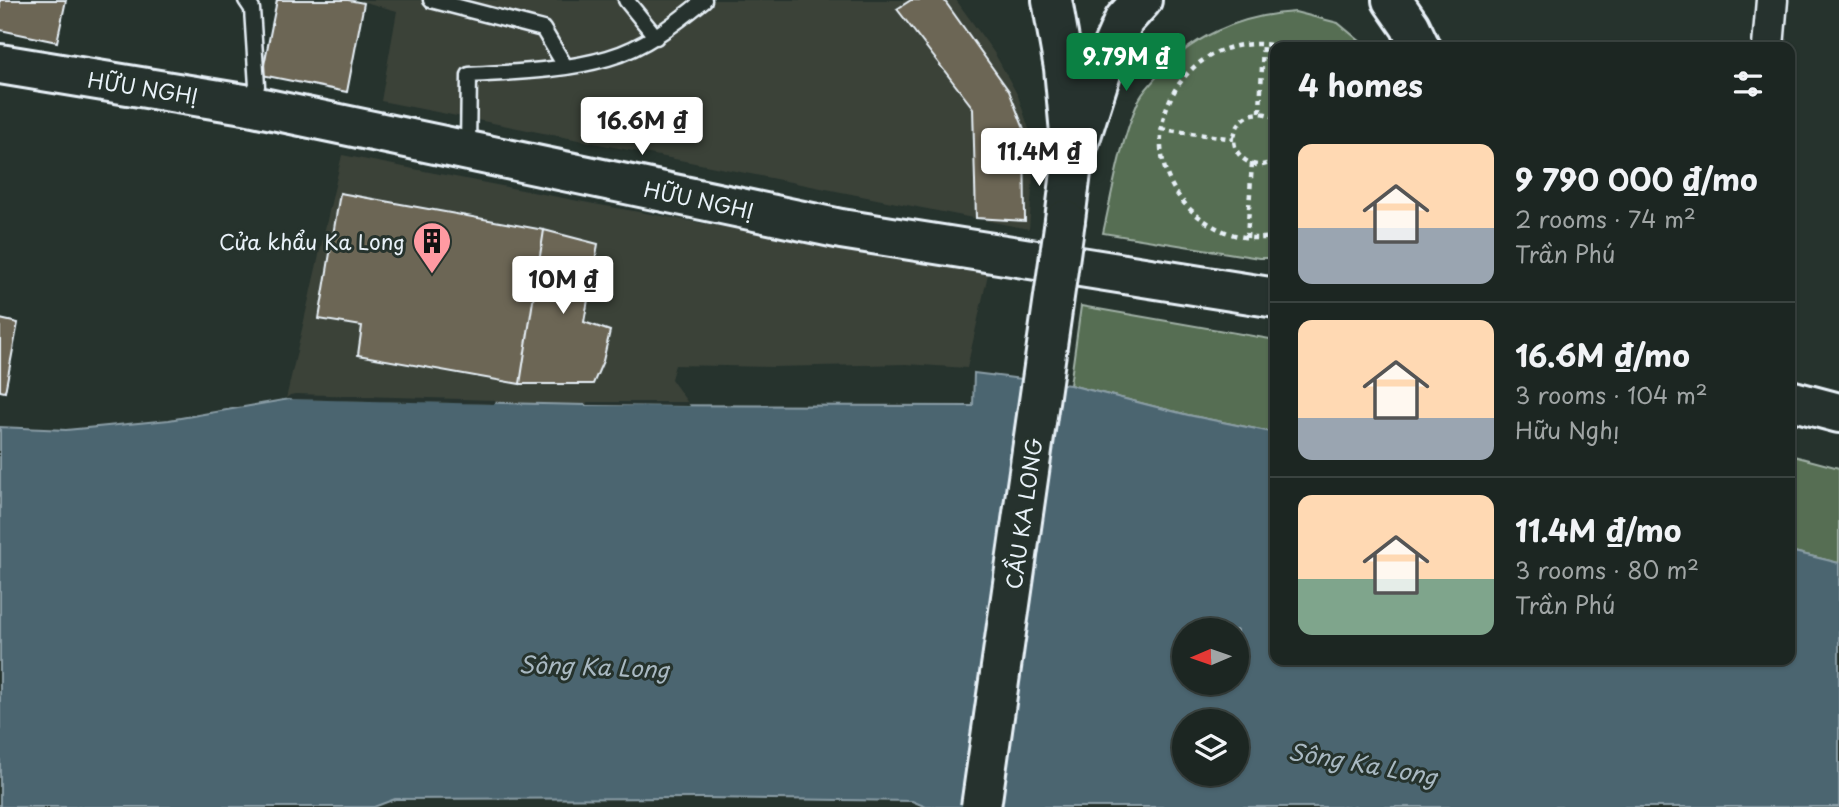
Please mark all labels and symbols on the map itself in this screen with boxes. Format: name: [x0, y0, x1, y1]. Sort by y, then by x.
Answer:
pin: 9.79M ₫: [1061, 34, 1191, 93]
street label: HỮU NGHỊ: [85, 62, 201, 112]
pin: 16.6M ₫: [577, 97, 707, 157]
pin: 11.4M ₫: [974, 128, 1104, 188]
street label: HỮU NGHỊ: [641, 172, 757, 226]
building icon: Cửa khẩu Ka Long: [411, 220, 453, 275]
place label: Cửa khẩu Ka Long: [219, 225, 405, 257]
pin: 10M ₫: [514, 256, 612, 316]
street label: CẦU KA LONG: [996, 435, 1050, 591]
north arrow: [1172, 618, 1250, 695]
water label: Sông Ka Long: [518, 646, 671, 686]
water label: Sông Ka Long: [1286, 733, 1441, 793]

